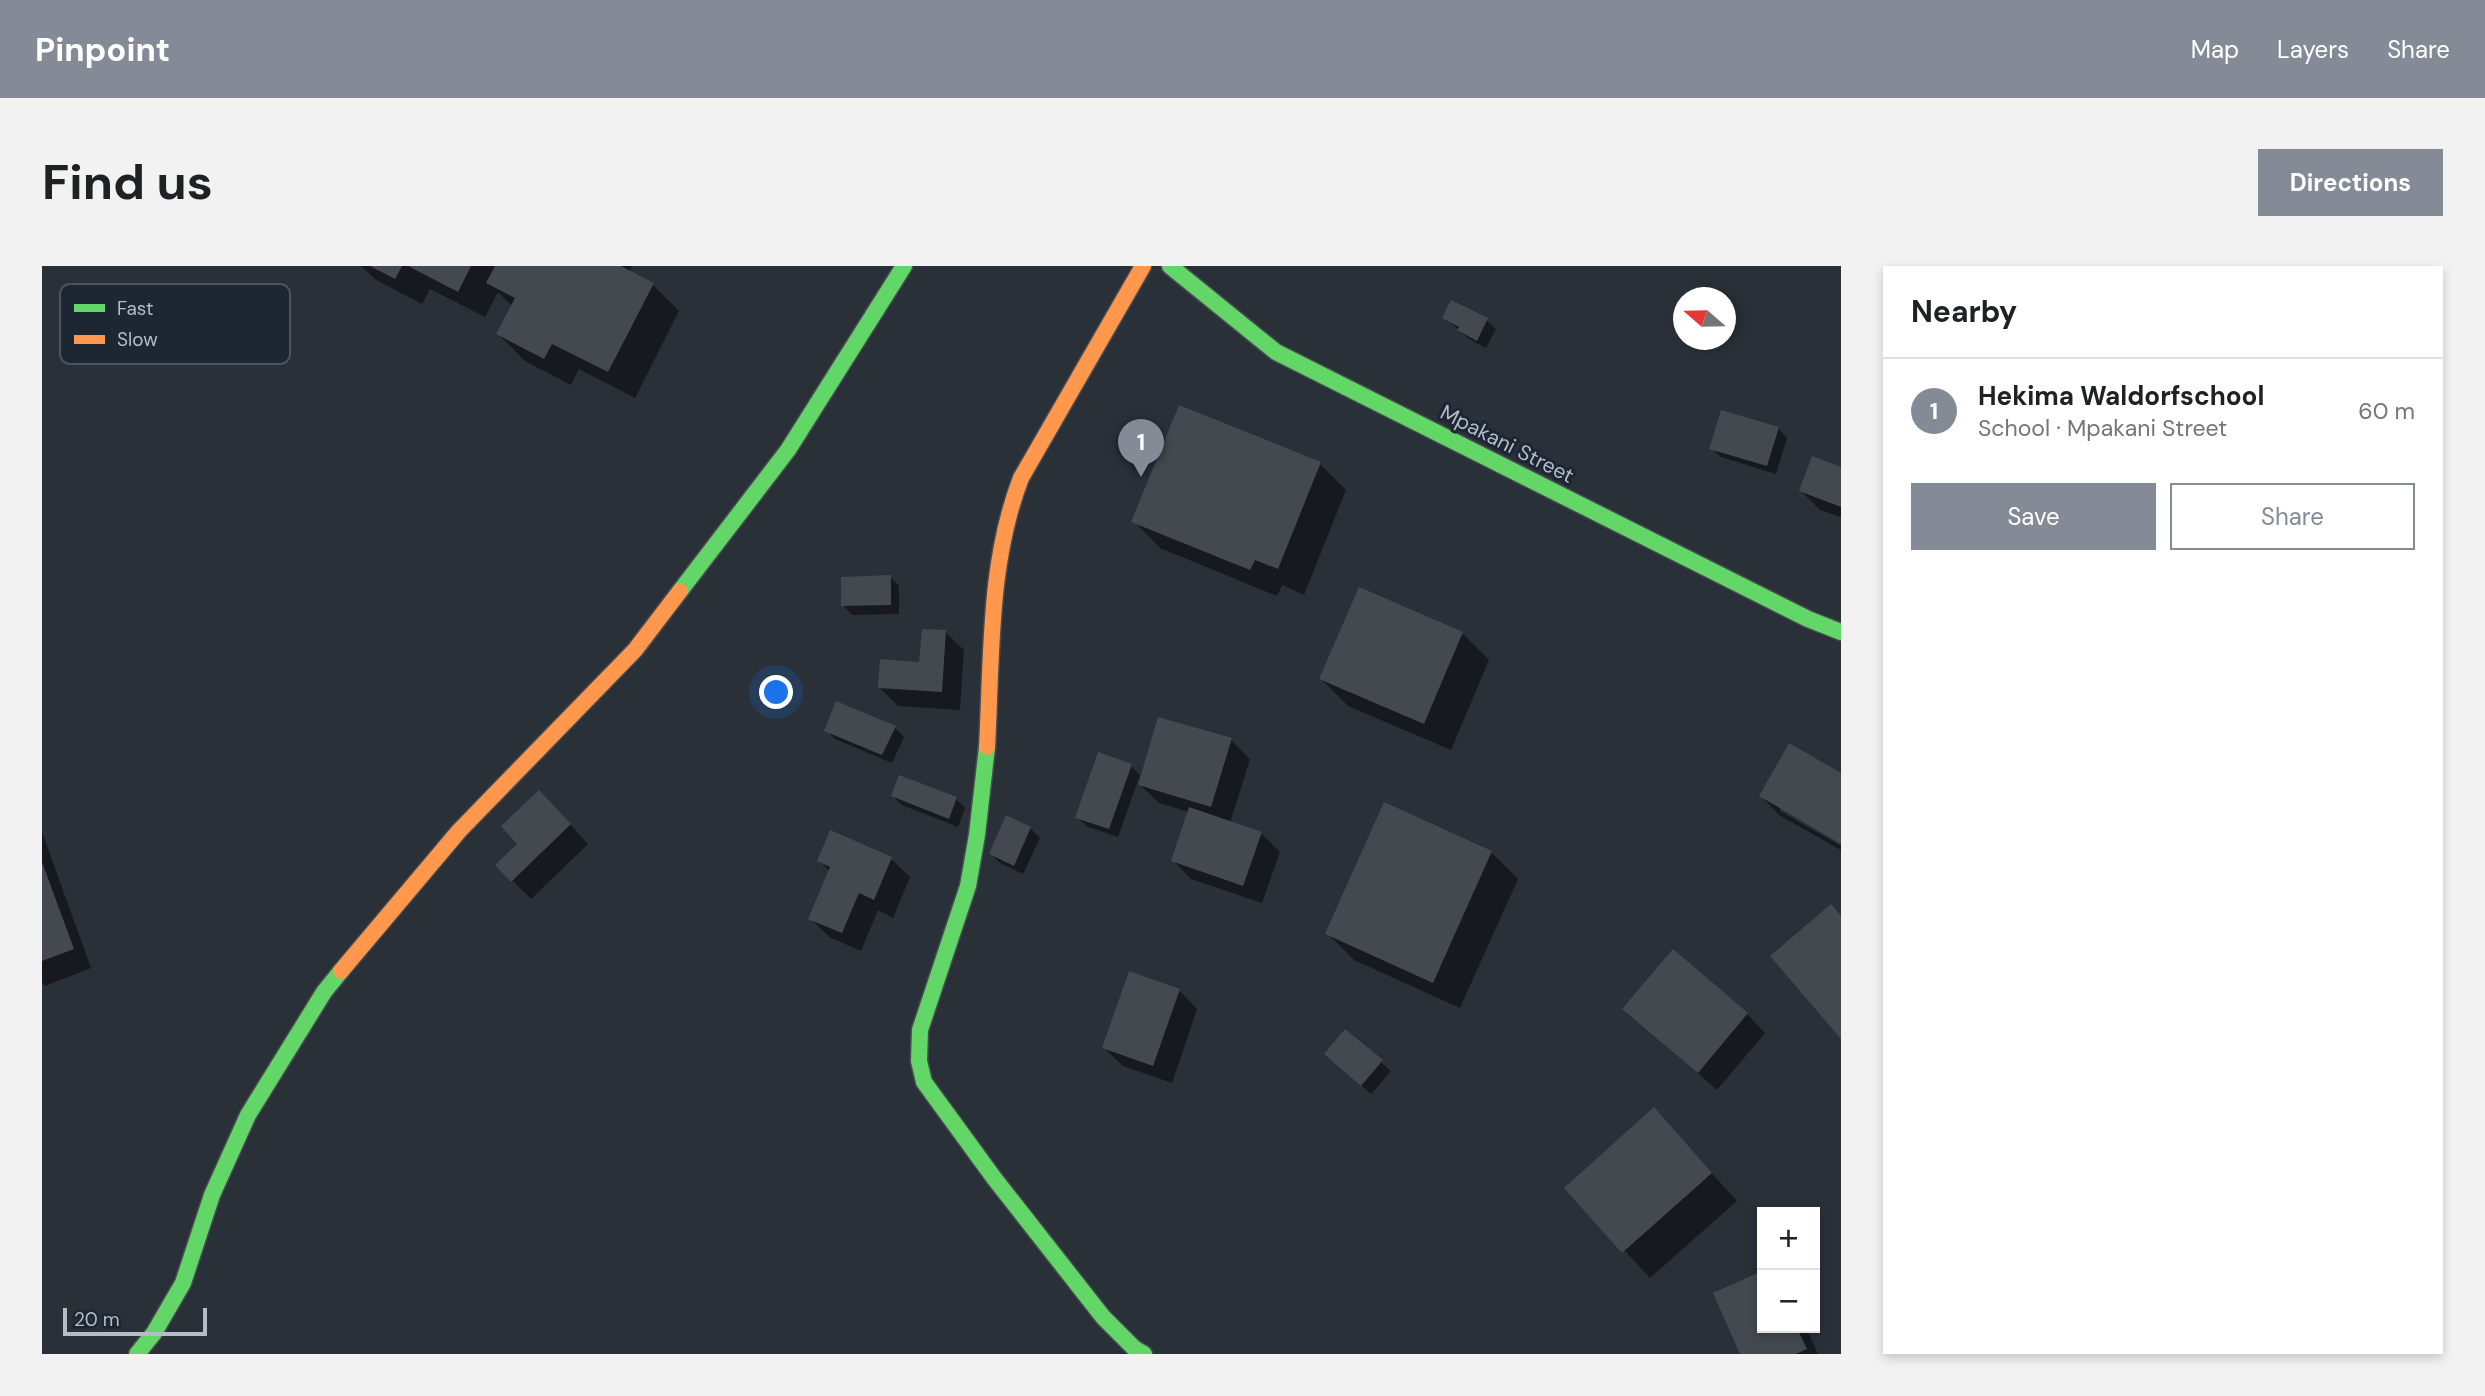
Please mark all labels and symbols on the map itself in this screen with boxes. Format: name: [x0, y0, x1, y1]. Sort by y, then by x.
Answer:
legend: [60, 284, 290, 364]
north arrow: [1673, 287, 1736, 350]
text: Fast: [117, 296, 153, 321]
text: Slow: [117, 327, 158, 352]
street label: Mpakani Street: [1435, 398, 1579, 490]
pin: 1: [1118, 419, 1164, 477]
your location: [759, 675, 793, 709]
scale bar: [63, 1305, 206, 1337]

